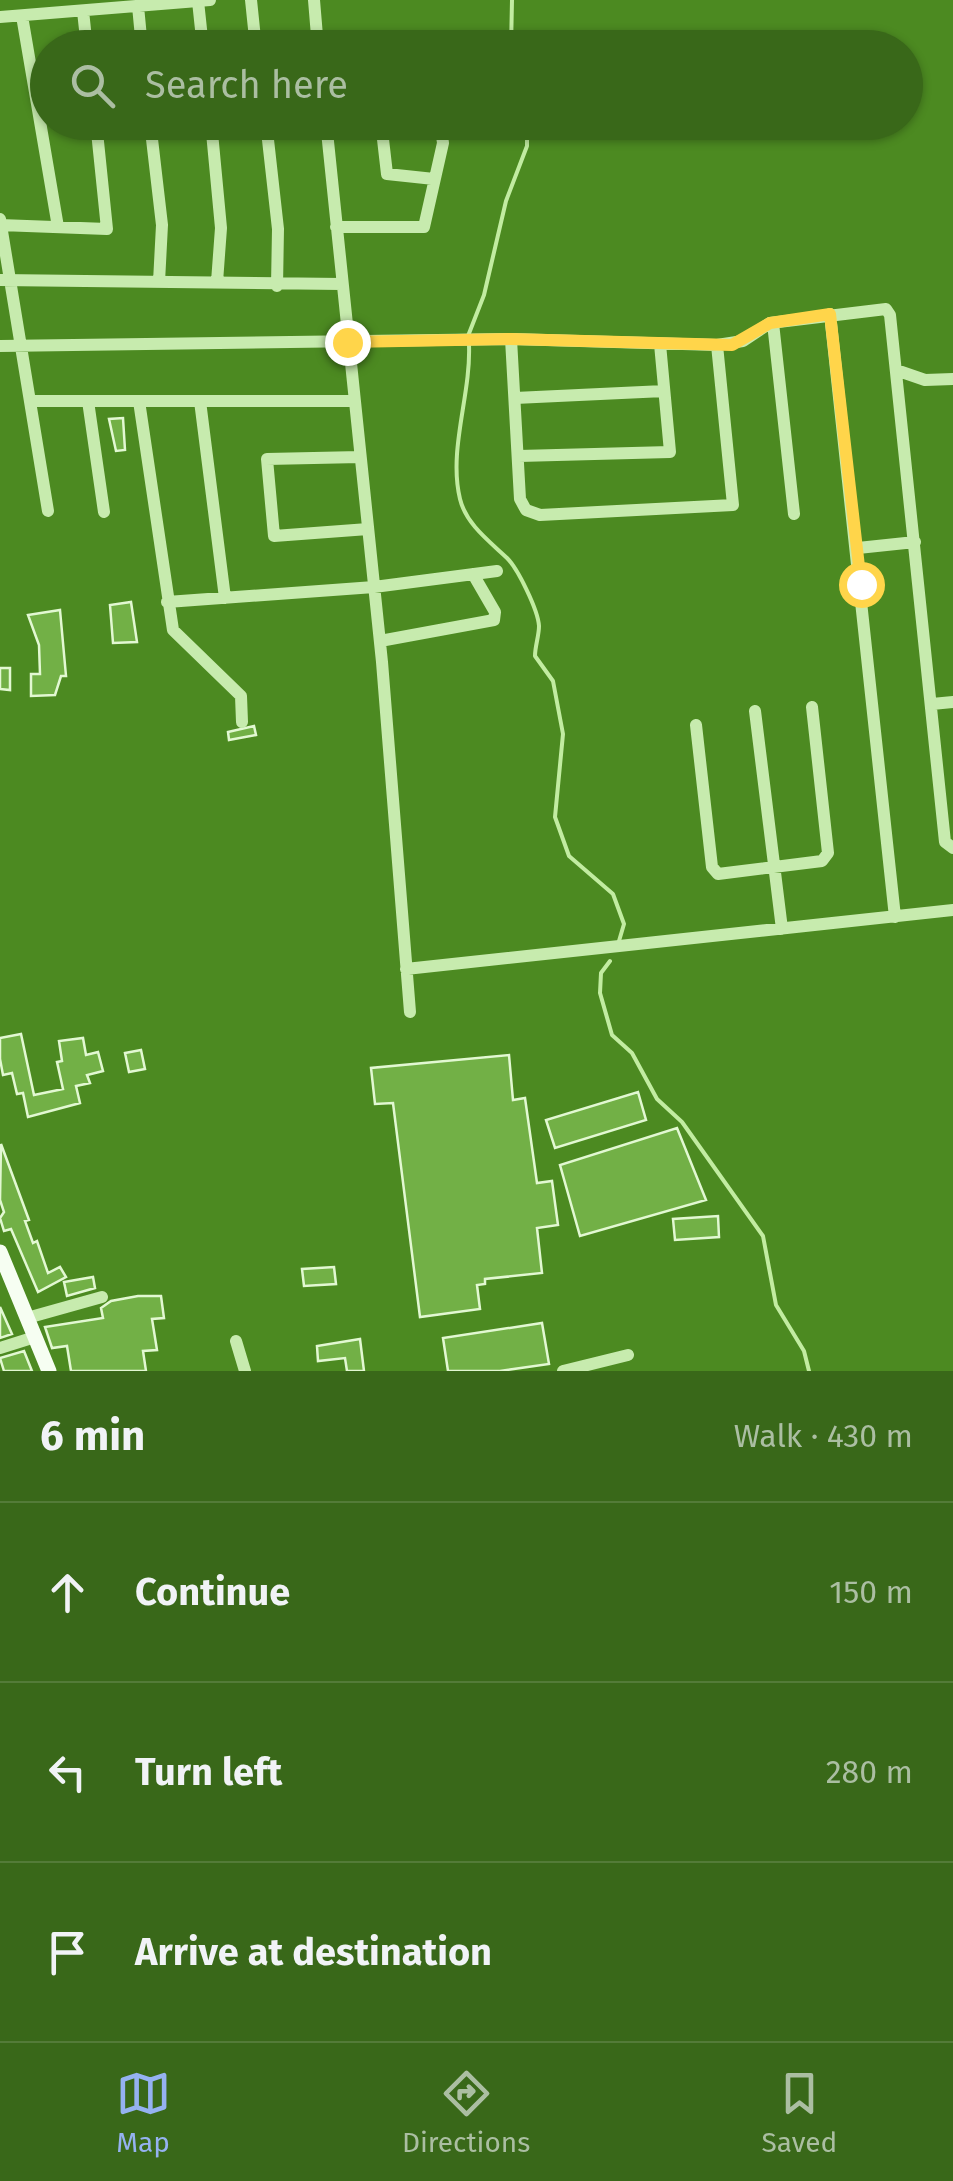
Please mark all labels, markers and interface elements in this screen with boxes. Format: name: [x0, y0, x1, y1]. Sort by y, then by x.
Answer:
search box: [30, 30, 923, 140]
icon: search: [65, 58, 120, 113]
text: Search here: [145, 62, 348, 108]
route end: [325, 320, 371, 366]
route start: [839, 562, 885, 608]
text: 6 min: [40, 1411, 145, 1461]
text: Walk · 430 m: [734, 1417, 913, 1455]
icon: ahead: [40, 1565, 95, 1620]
text: Continue: [135, 1569, 290, 1615]
text: 150 m: [829, 1573, 913, 1611]
icon: left: [40, 1745, 95, 1800]
text: Turn left: [135, 1749, 282, 1795]
text: 280 m: [826, 1753, 913, 1791]
icon: arrive: [40, 1925, 95, 1980]
text: Arrive at destination: [135, 1929, 492, 1975]
tab: Map: [116, 2066, 171, 2159]
tab: Directions: [402, 2066, 530, 2159]
tab: Saved: [762, 2066, 837, 2159]

